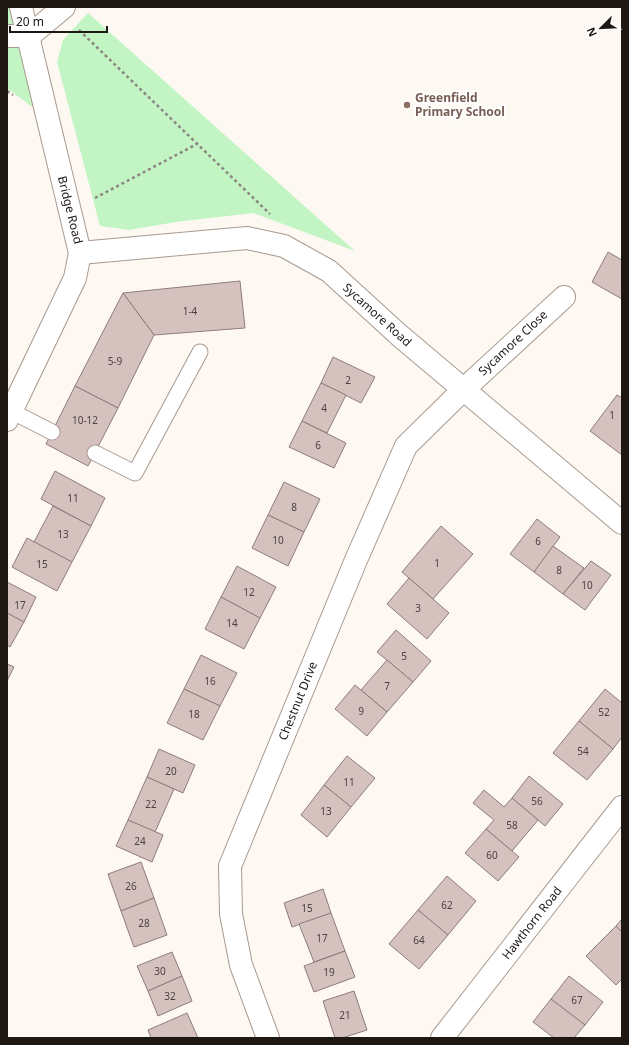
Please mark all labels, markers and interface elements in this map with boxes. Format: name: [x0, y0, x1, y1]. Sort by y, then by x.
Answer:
scale bar: [10, 8, 107, 34]
north arrow: [581, 8, 621, 48]
text: 20 m: [16, 13, 44, 30]
text: N: [583, 25, 600, 39]
place label: Greenfield Primary School: [415, 89, 505, 120]
marker: Greenfield Primary School: [402, 100, 412, 110]
street label: Bridge Road: [54, 174, 87, 246]
street label: Sycamore Road: [339, 279, 415, 350]
house number: 1-4: [183, 304, 198, 318]
street label: Sycamore Close: [474, 306, 551, 379]
house number: 5-9: [108, 354, 123, 368]
house number: 2: [345, 373, 351, 387]
house number: 4: [321, 401, 327, 415]
house number: 1: [609, 408, 615, 422]
house number: 10-12: [72, 413, 98, 427]
house number: 6: [315, 438, 321, 452]
house number: 11: [67, 491, 79, 505]
house number: 8: [291, 500, 297, 514]
house number: 13: [57, 527, 69, 541]
house number: 10: [272, 533, 284, 547]
house number: 6: [535, 534, 541, 548]
house number: 1: [434, 556, 440, 570]
house number: 15: [36, 557, 48, 571]
house number: 8: [556, 563, 562, 577]
house number: 10: [581, 578, 593, 592]
house number: 12: [243, 585, 255, 599]
house number: 17: [14, 598, 26, 612]
house number: 3: [415, 601, 421, 615]
house number: 14: [226, 616, 238, 630]
house number: 5: [401, 649, 407, 663]
street label: Chestnut Drive: [274, 659, 321, 743]
house number: 16: [204, 674, 216, 688]
house number: 7: [384, 679, 390, 693]
house number: 9: [358, 704, 364, 718]
house number: 52: [598, 705, 610, 719]
house number: 18: [188, 707, 200, 721]
house number: 54: [577, 744, 589, 758]
house number: 20: [165, 764, 177, 778]
house number: 11: [343, 775, 355, 789]
house number: 56: [531, 794, 543, 808]
house number: 22: [145, 797, 157, 811]
house number: 13: [320, 804, 332, 818]
house number: 58: [506, 818, 518, 832]
house number: 24: [134, 834, 146, 848]
house number: 60: [486, 848, 498, 862]
house number: 26: [125, 879, 137, 893]
street label: Hawthorn Road: [498, 883, 566, 963]
house number: 62: [441, 898, 453, 912]
house number: 15: [301, 901, 313, 915]
house number: 28: [138, 916, 150, 930]
house number: 17: [316, 931, 328, 945]
house number: 64: [413, 933, 425, 947]
house number: 30: [154, 964, 166, 978]
house number: 19: [323, 965, 335, 979]
house number: 32: [164, 989, 176, 1003]
house number: 67: [571, 993, 583, 1007]
house number: 21: [339, 1008, 351, 1022]

